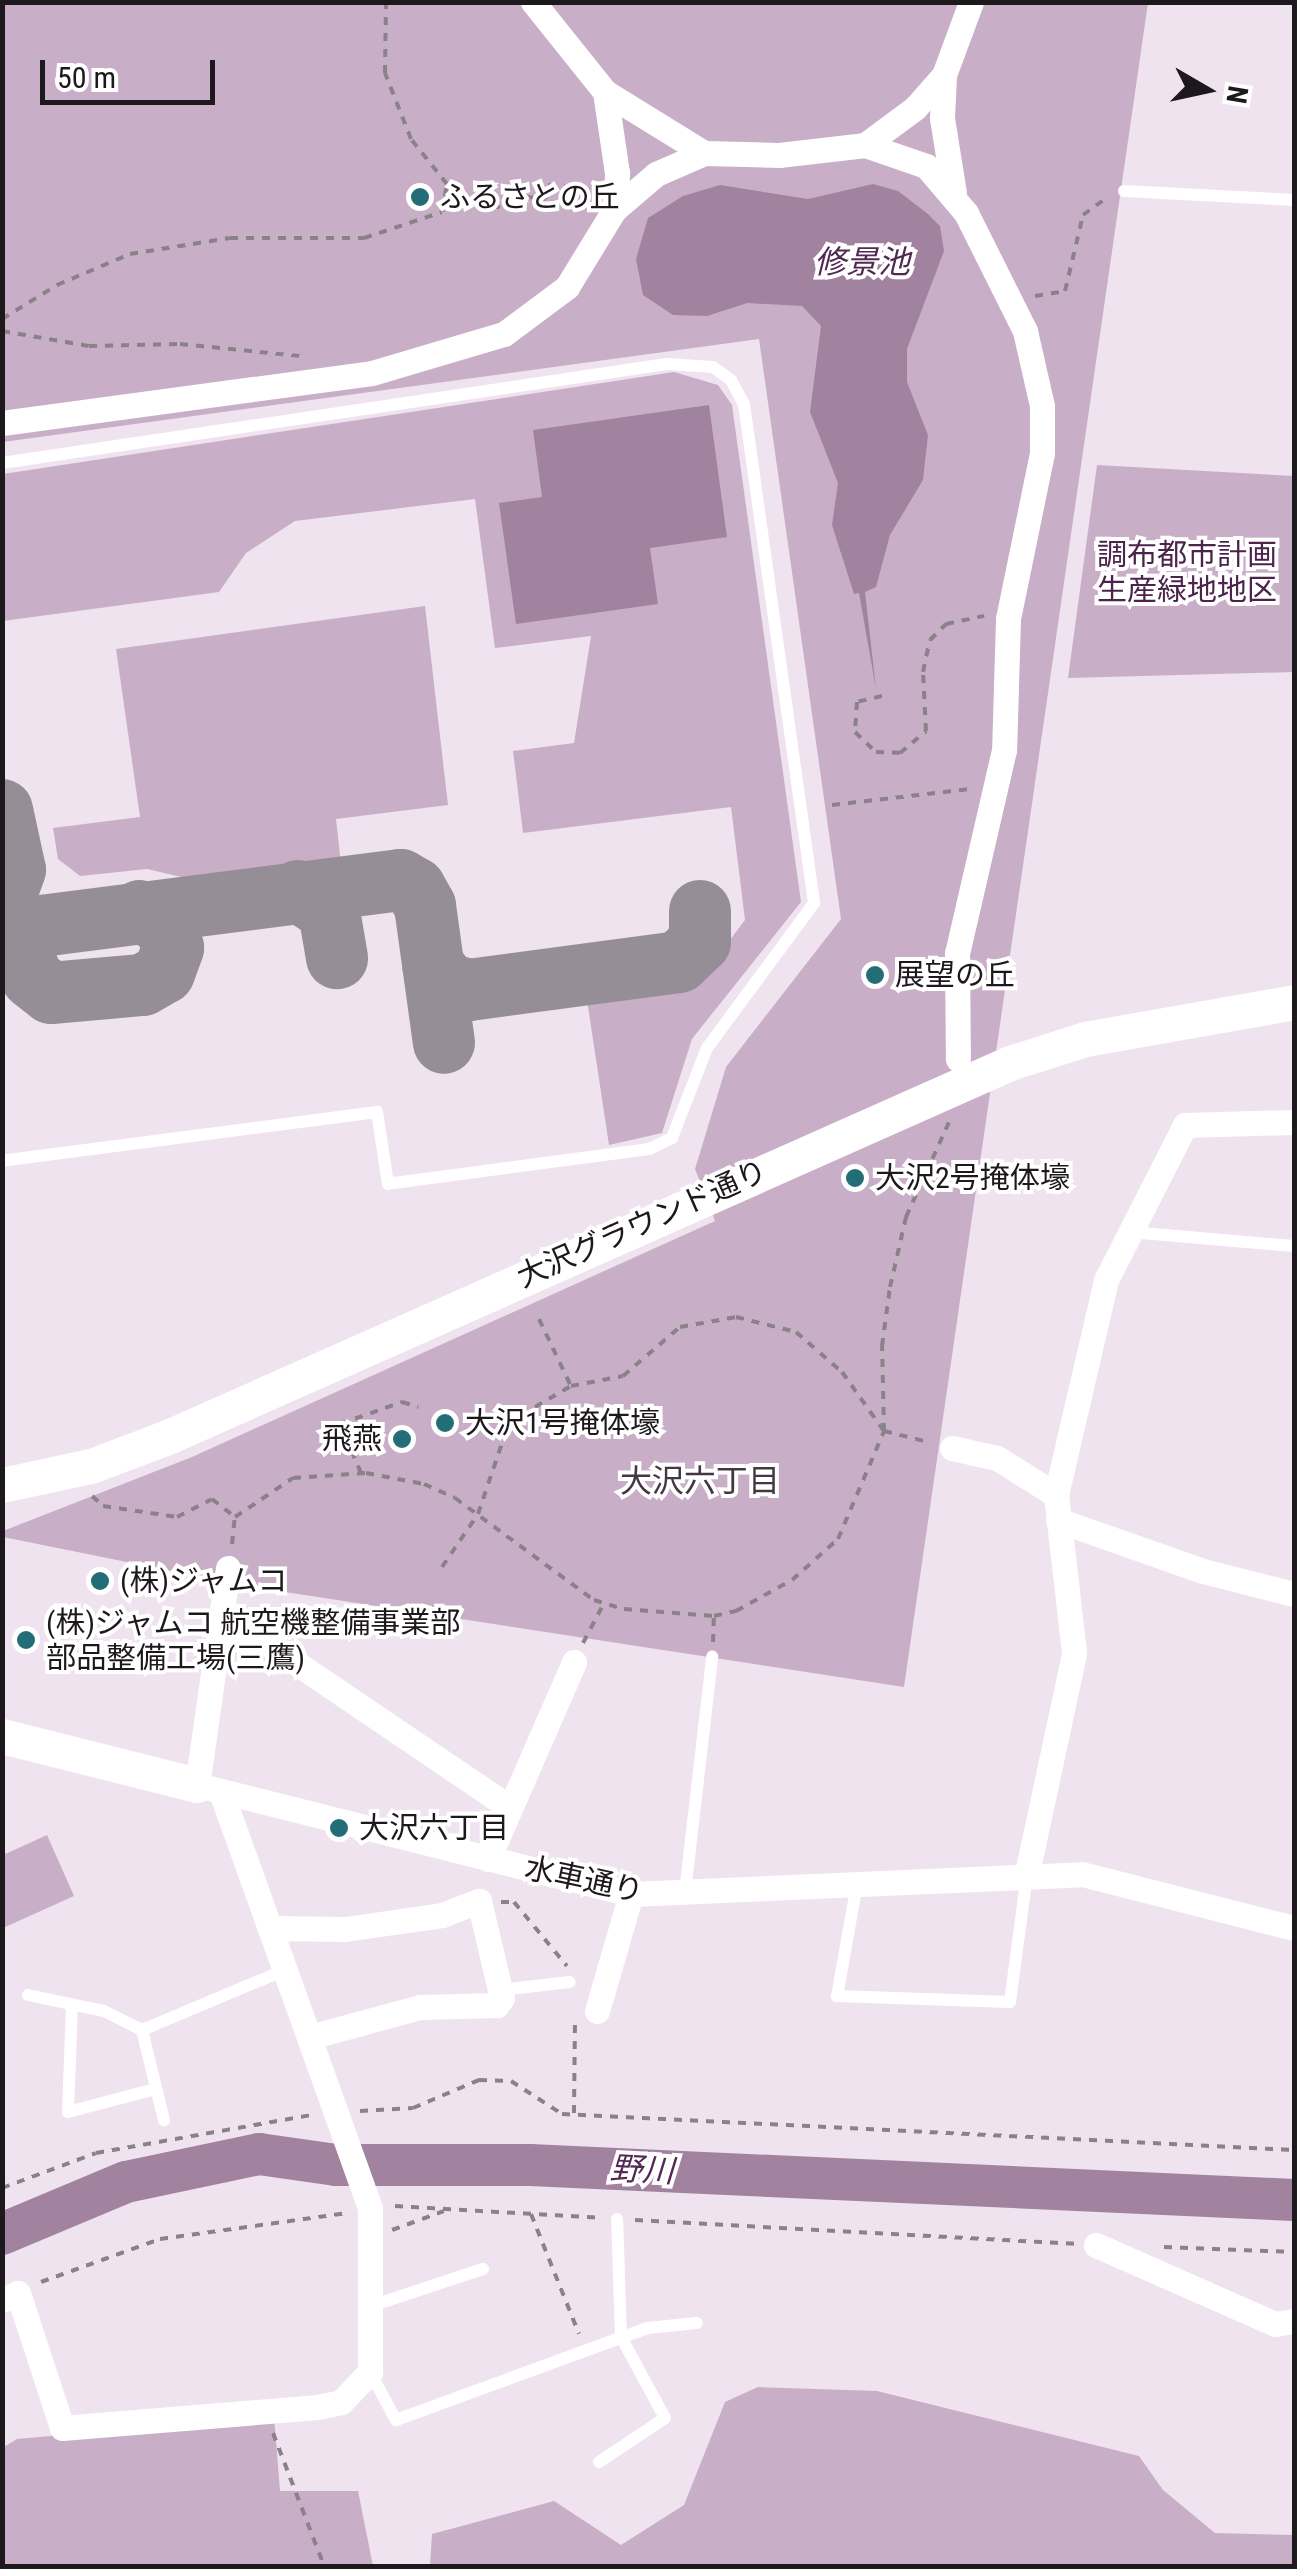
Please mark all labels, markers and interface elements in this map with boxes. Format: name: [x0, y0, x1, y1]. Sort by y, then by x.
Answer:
scale bar: [45, 40, 220, 102]
north arrow: [1157, 40, 1257, 140]
text: 50 m: [57, 60, 116, 95]
text: N: [1219, 84, 1255, 106]
place label: ふるさとの丘: [440, 179, 620, 215]
marker: ふるさとの丘: [409, 186, 431, 208]
water label: 修景池: [814, 243, 910, 281]
park label: 調布都市計画 生産緑地地区: [1097, 537, 1277, 608]
place label: 展望の丘: [895, 957, 1015, 993]
marker: 展望の丘: [864, 964, 886, 986]
street label: 大沢グラウンド通り: [511, 1153, 773, 1295]
place label: 大沢2号掩体壕: [875, 1160, 1070, 1196]
marker: 大沢2号掩体壕: [844, 1167, 866, 1189]
place label: 大沢1号掩体壕: [465, 1405, 660, 1441]
marker: 大沢1号掩体壕: [434, 1412, 456, 1434]
place label: 飛燕: [322, 1421, 382, 1457]
marker: 飛燕: [391, 1428, 413, 1450]
district label: 大沢六丁目: [620, 1462, 780, 1500]
place label: (株)ジャムコ: [120, 1563, 289, 1599]
marker: (株)ジャムコ: [89, 1570, 111, 1592]
place label: (株)ジャムコ 航空機整備事業部 部品整備工場(三鷹): [46, 1605, 462, 1676]
marker: (株)ジャムコ 航空機整備事業部 部品整備工場(三鷹): [15, 1629, 37, 1651]
place label: 大沢六丁目: [359, 1810, 509, 1846]
marker: 大沢六丁目: [328, 1817, 350, 1839]
street label: 水車通り: [522, 1850, 646, 1910]
water label: 野川: [609, 2149, 675, 2191]

